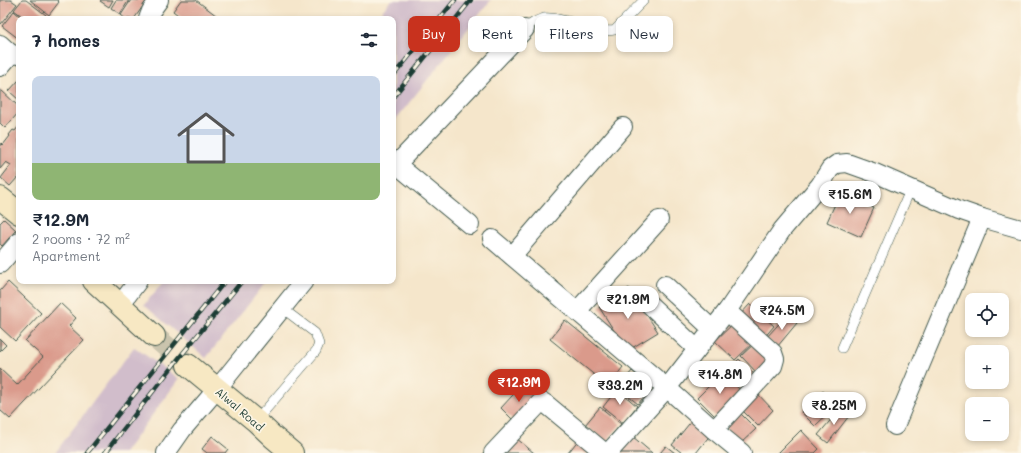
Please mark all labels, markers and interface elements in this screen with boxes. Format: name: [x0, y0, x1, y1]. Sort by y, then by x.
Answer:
chip: Buy: [408, 16, 460, 52]
chip: Rent: [468, 16, 527, 52]
chip: Filters: [535, 16, 608, 52]
chip: New: [616, 16, 673, 52]
text: 7 homes: [32, 29, 100, 51]
icon: filters: [358, 29, 380, 51]
icon: home: [170, 102, 242, 174]
pin: ₹15.6M: [817, 181, 883, 215]
text: ₹15.6M: [828, 185, 872, 202]
text: ₹12.9M: [32, 208, 90, 230]
text: 2 rooms · 72 m²: [32, 230, 130, 247]
text: Apartment: [32, 247, 101, 264]
pin: ₹21.9M: [595, 286, 661, 320]
text: ₹21.9M: [606, 290, 650, 307]
map controls: [965, 293, 1009, 441]
button: locate: [965, 293, 1009, 337]
pin: ₹24.5M: [749, 297, 815, 331]
text: ₹24.5M: [759, 301, 805, 318]
button: +: [965, 345, 1009, 389]
pin: ₹14.8M: [687, 361, 753, 395]
text: ₹14.8M: [697, 365, 743, 382]
pin: ₹12.9M: [486, 369, 552, 403]
pin: ₹33.2M: [587, 372, 653, 406]
text: ₹12.9M: [497, 373, 541, 390]
text: ₹33.2M: [597, 376, 643, 393]
street label: Alwal Road: [213, 384, 267, 434]
pin: ₹8.25M: [801, 392, 867, 426]
text: ₹8.25M: [811, 396, 857, 413]
button: −: [965, 397, 1009, 441]

